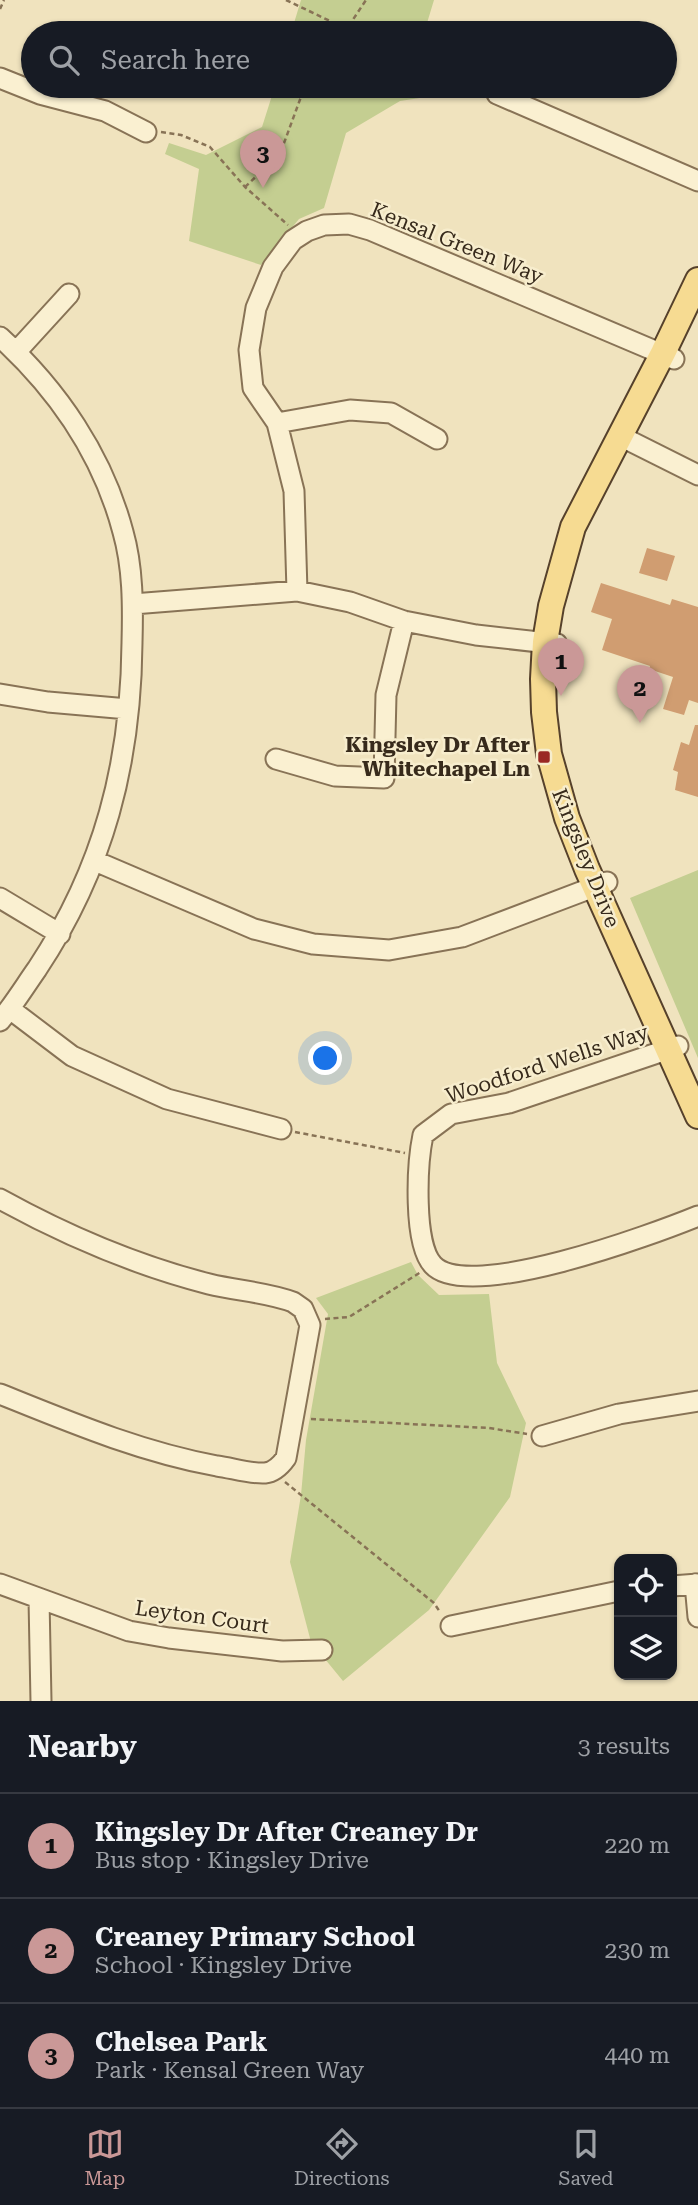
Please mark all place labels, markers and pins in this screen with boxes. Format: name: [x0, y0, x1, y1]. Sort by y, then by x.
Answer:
pin: 3: [240, 130, 286, 188]
pin: 1: [538, 638, 584, 696]
pin: 2: [617, 665, 663, 723]
place label: Kingsley Dr After Whitechapel Ln: [345, 733, 530, 781]
marker: Kingsley Dr After Whitechapel Ln: [536, 749, 552, 765]

